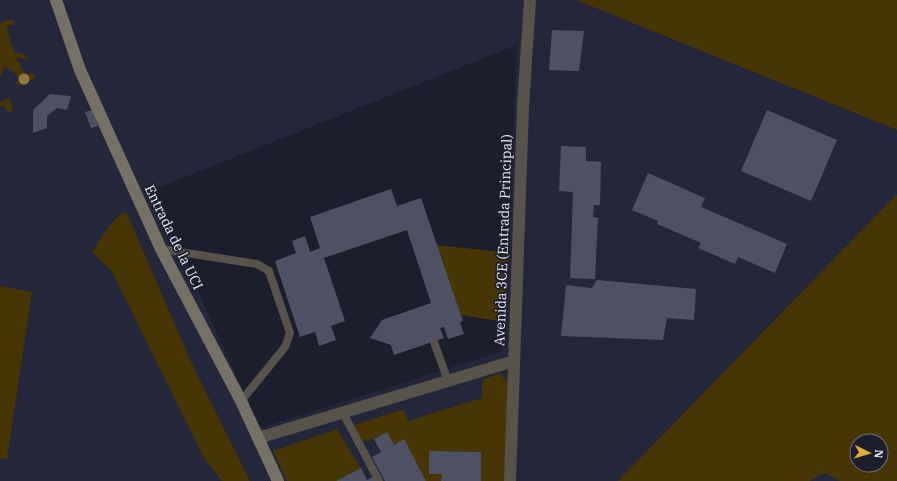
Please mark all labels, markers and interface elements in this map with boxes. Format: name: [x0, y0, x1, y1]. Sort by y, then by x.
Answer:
street label: Avenida 3CE (Entrada Principal): [490, 134, 516, 346]
street label: Entrada de la UCI: [141, 182, 207, 293]
north arrow: [849, 433, 889, 473]
text: N: [872, 449, 886, 459]

